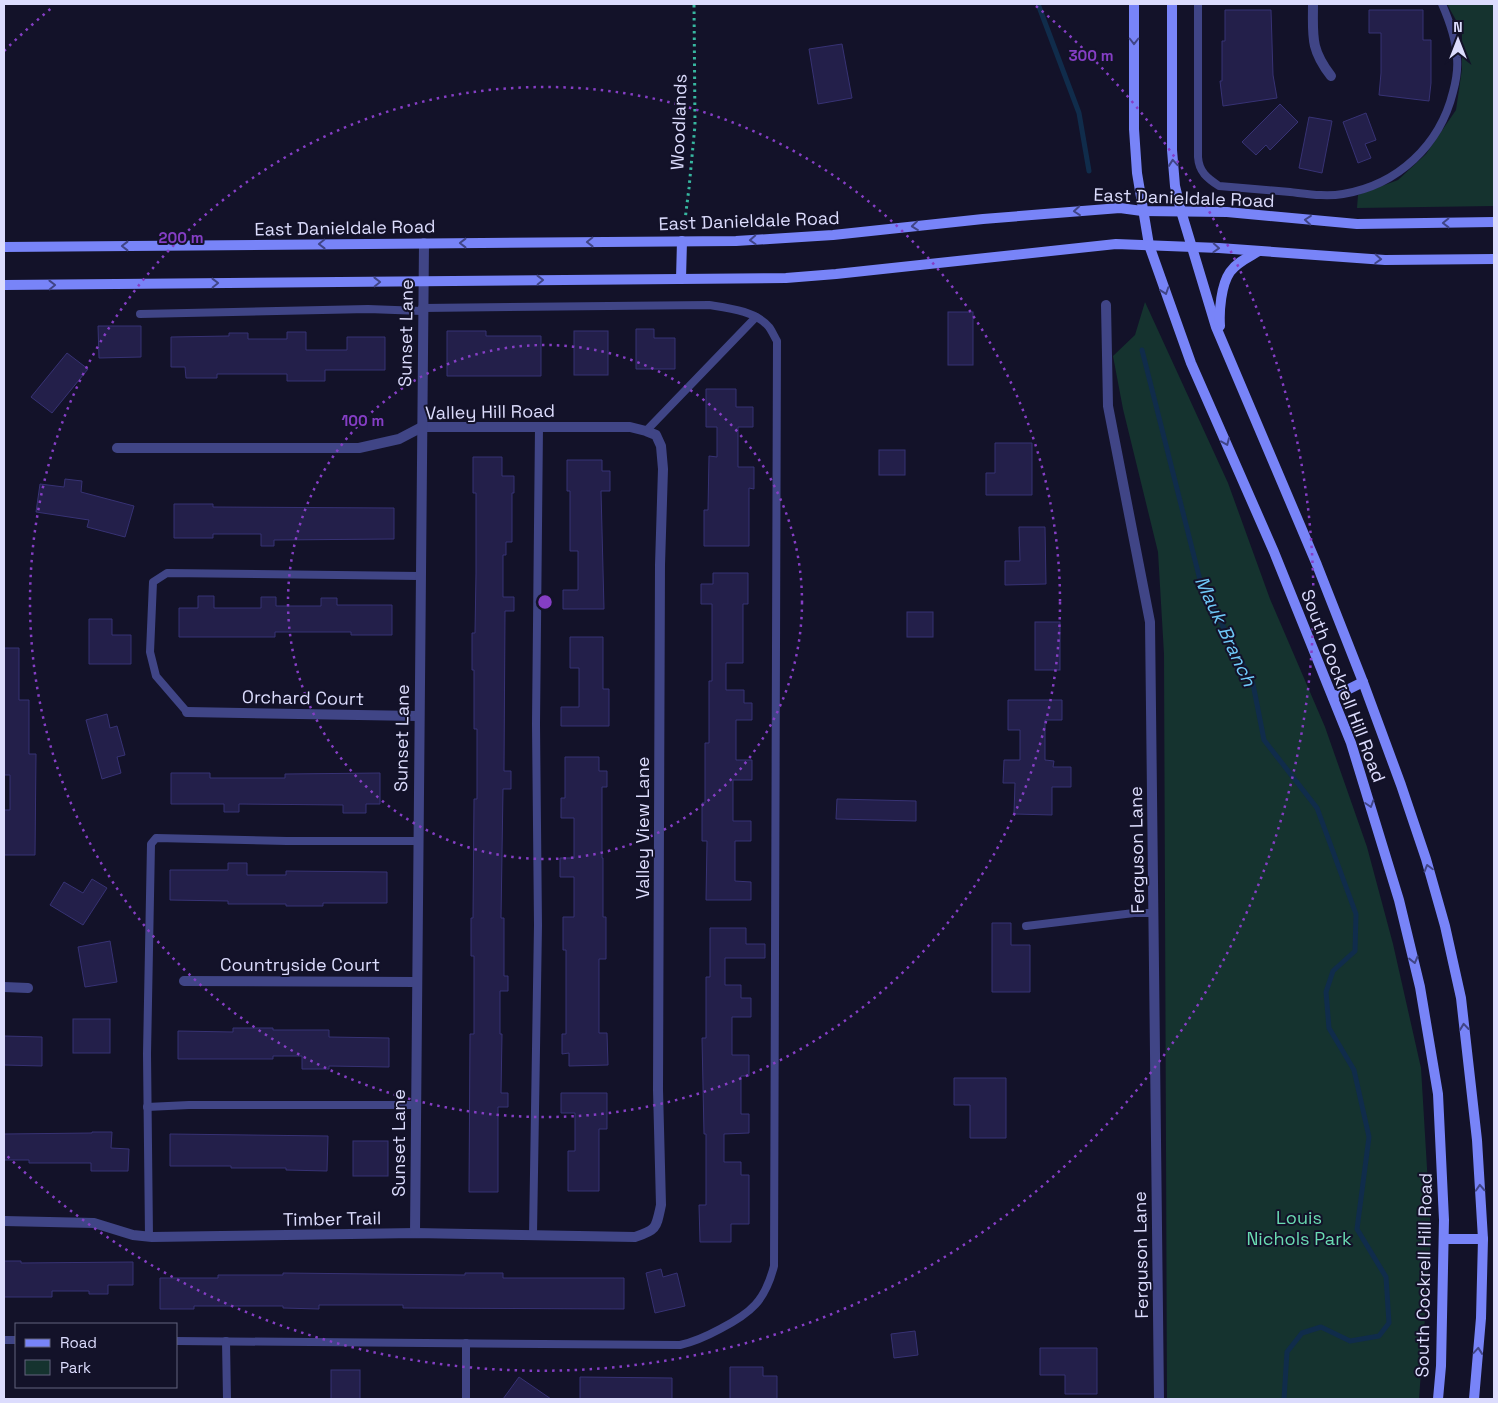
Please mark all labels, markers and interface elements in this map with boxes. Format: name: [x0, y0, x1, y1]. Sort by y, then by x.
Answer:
north arrow: [1433, 15, 1483, 65]
text: N: [1453, 18, 1463, 36]
one-way arrow: [1129, 37, 1139, 45]
text: 300 m: [1068, 46, 1114, 65]
street label: Woodlands: [665, 74, 692, 170]
one-way arrow: [1168, 159, 1179, 167]
street label: East Danieldale Road: [1093, 183, 1275, 212]
one-way arrow: [1072, 205, 1080, 216]
street label: East Danieldale Road: [658, 206, 840, 235]
street label: East Danieldale Road: [254, 214, 436, 241]
one-way arrow: [1304, 215, 1312, 226]
one-way arrow: [1441, 218, 1449, 228]
one-way arrow: [911, 220, 919, 231]
text: 200 m: [159, 228, 203, 247]
one-way arrow: [749, 234, 757, 245]
one-way arrow: [586, 237, 594, 247]
one-way arrow: [458, 238, 466, 248]
one-way arrow: [318, 239, 326, 249]
one-way arrow: [121, 241, 128, 251]
one-way arrow: [1212, 242, 1220, 253]
one-way arrow: [1374, 254, 1382, 265]
one-way arrow: [536, 275, 544, 285]
one-way arrow: [374, 277, 382, 287]
one-way arrow: [212, 278, 219, 288]
street label: Sunset Lane: [393, 279, 418, 387]
one-way arrow: [49, 280, 57, 290]
one-way arrow: [1159, 286, 1169, 295]
street label: Valley Hill Road: [425, 399, 555, 424]
text: 100 m: [342, 411, 384, 430]
one-way arrow: [1220, 437, 1230, 446]
water label: Mauk Branch: [1189, 572, 1262, 691]
street label: South Cockrell Hill Road: [1296, 586, 1391, 785]
centre of rings: [536, 593, 554, 611]
street label: Sunset Lane: [389, 684, 414, 792]
street label: Orchard Court: [242, 685, 364, 710]
street label: Valley View Lane: [631, 757, 654, 899]
street label: Ferguson Lane: [1124, 786, 1149, 914]
one-way arrow: [1365, 799, 1375, 807]
one-way arrow: [1424, 865, 1434, 873]
street label: Countryside Court: [220, 953, 380, 976]
one-way arrow: [1408, 956, 1419, 965]
one-way arrow: [1459, 1022, 1470, 1030]
street label: Sunset Lane: [387, 1089, 410, 1197]
street label: South Cockrell Hill Road: [1410, 1172, 1437, 1378]
one-way arrow: [1474, 1184, 1485, 1192]
street label: Ferguson Lane: [1128, 1191, 1153, 1319]
street label: Timber Trail: [283, 1206, 381, 1231]
park label: Louis Nichols Park: [1246, 1206, 1352, 1250]
legend: [15, 1323, 178, 1388]
text: Road: [60, 1333, 97, 1352]
one-way arrow: [1473, 1346, 1484, 1354]
text: Park: [60, 1358, 91, 1377]

